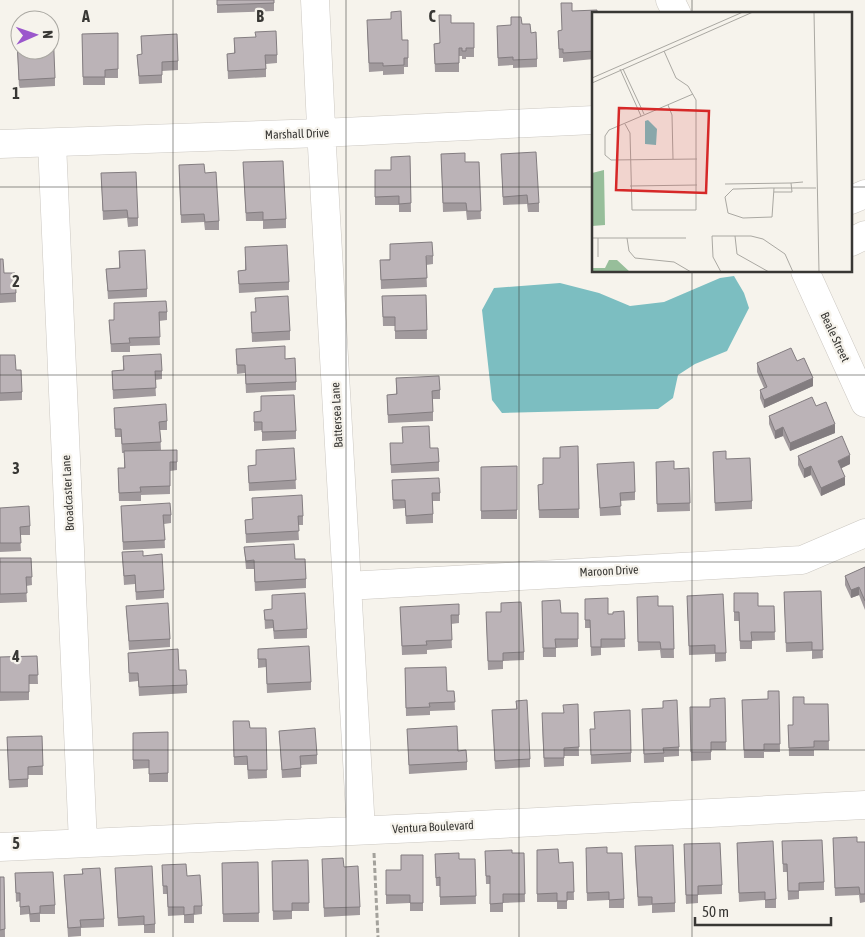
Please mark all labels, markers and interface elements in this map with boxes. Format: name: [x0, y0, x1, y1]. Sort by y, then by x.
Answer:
text: A: [81, 7, 90, 25]
text: B: [256, 7, 264, 25]
text: C: [428, 7, 436, 25]
north arrow: [10, 10, 60, 60]
inset map: [592, 12, 852, 272]
text: N: [40, 30, 56, 39]
text: 1: [12, 84, 20, 102]
street label: Marshall Drive: [265, 126, 329, 142]
text: 2: [12, 272, 20, 290]
street label: Beale Street: [817, 310, 853, 365]
street label: Battersea Lane: [328, 382, 346, 448]
street label: Broadcaster Lane: [59, 455, 77, 531]
text: 3: [12, 459, 20, 477]
street label: Maroon Drive: [579, 562, 639, 580]
text: 4: [11, 647, 20, 665]
street label: Ventura Boulevard: [392, 818, 474, 836]
text: 5: [12, 834, 20, 852]
scale bar: [695, 894, 831, 926]
text: 50 m: [702, 903, 729, 920]

